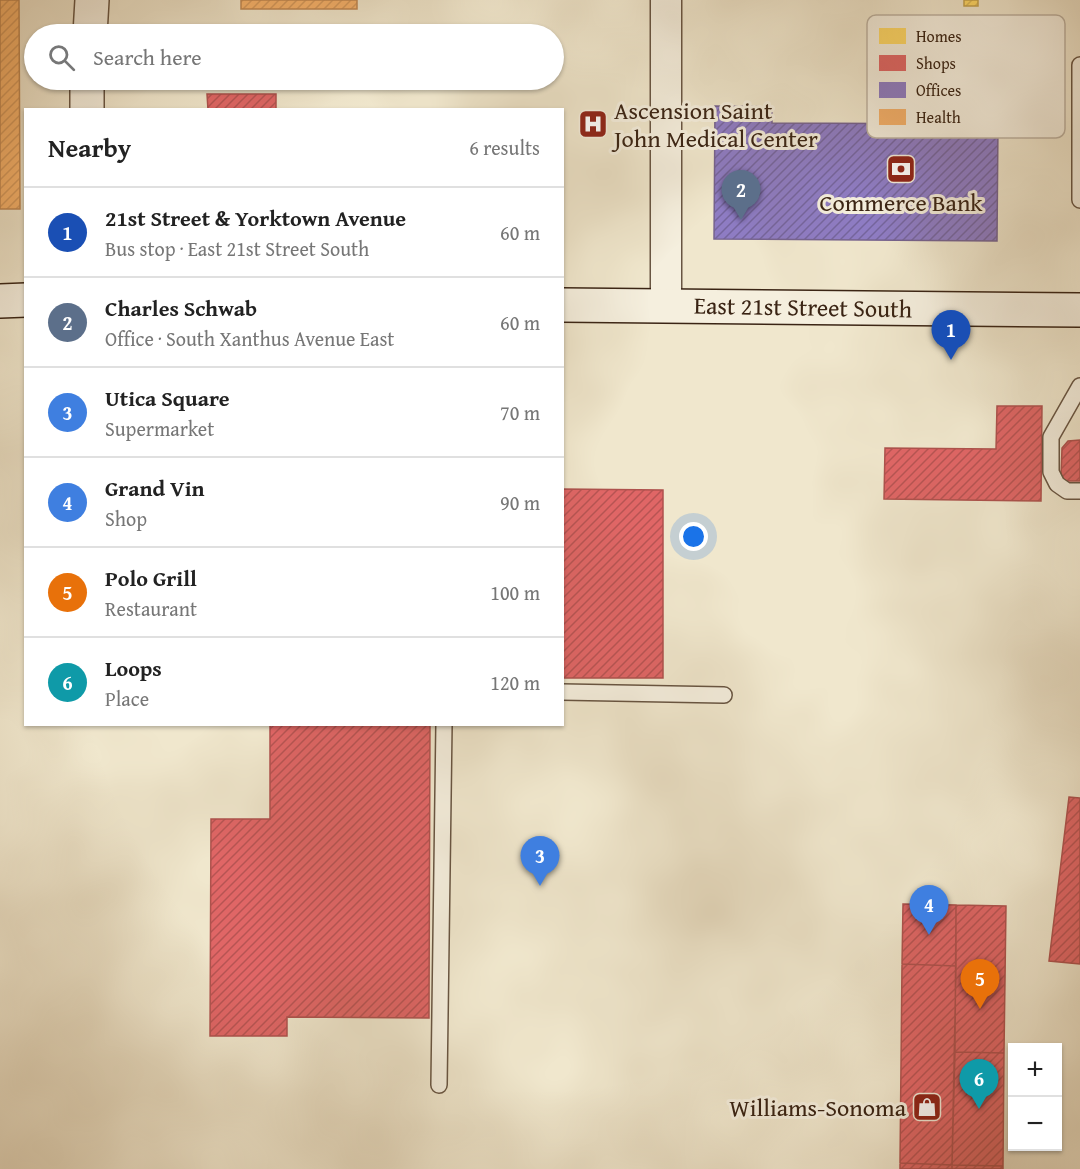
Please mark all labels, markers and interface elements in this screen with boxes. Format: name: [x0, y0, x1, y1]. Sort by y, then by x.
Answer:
legend: [867, 15, 1065, 138]
search box: [24, 24, 564, 90]
text: Homes: [916, 24, 962, 48]
icon: search: [45, 41, 78, 74]
text: Search here: [93, 41, 202, 73]
text: Shops: [916, 51, 956, 75]
text: Offices: [916, 78, 961, 102]
place label: Ascension Saint John Medical Center: [611, 93, 818, 156]
text: Health: [916, 105, 961, 129]
hospital icon: Ascension Saint John Medical Center: [577, 108, 609, 140]
text: Nearby: [48, 128, 131, 167]
text: 6 results: [469, 133, 540, 162]
bank icon: Commerce Bank: [885, 153, 917, 185]
pin: 2: [722, 170, 760, 220]
place label: Commerce Bank: [819, 185, 983, 220]
text: 21st Street & Yorktown Avenue: [105, 202, 406, 234]
text: 1: [62, 218, 73, 247]
text: 60 m: [500, 218, 540, 247]
text: Bus stop · East 21st Street South: [105, 234, 369, 263]
street label: East 21st Street South: [694, 288, 913, 326]
text: Charles Schwab: [105, 292, 257, 324]
text: 2: [62, 308, 73, 337]
text: 60 m: [500, 308, 540, 337]
pin: 1: [932, 310, 970, 360]
text: Office · South Xanthus Avenue East: [105, 324, 394, 353]
text: Utica Square: [105, 382, 230, 414]
text: 3: [62, 398, 73, 427]
text: 70 m: [500, 398, 540, 427]
text: Supermarket: [105, 414, 214, 443]
text: Grand Vin: [105, 472, 205, 504]
text: 4: [62, 488, 73, 517]
text: 90 m: [500, 488, 540, 517]
text: Shop: [105, 504, 147, 533]
your location: [679, 522, 708, 551]
text: Polo Grill: [105, 562, 197, 594]
text: 5: [62, 578, 73, 607]
text: 100 m: [490, 578, 540, 607]
text: Restaurant: [105, 594, 197, 623]
text: Loops: [105, 652, 162, 684]
text: 6: [62, 668, 73, 697]
text: 120 m: [490, 668, 540, 697]
text: Place: [105, 684, 149, 713]
pin: 3: [520, 836, 560, 886]
pin: 4: [910, 886, 948, 935]
pin: 5: [960, 960, 1000, 1009]
map controls: [1008, 1043, 1062, 1151]
button: +: [1008, 1043, 1062, 1097]
pin: 6: [960, 1060, 998, 1109]
place label: Williams-Sonoma: [729, 1090, 907, 1125]
shop icon: Williams-Sonoma: [911, 1091, 943, 1123]
button: −: [1008, 1097, 1062, 1151]

